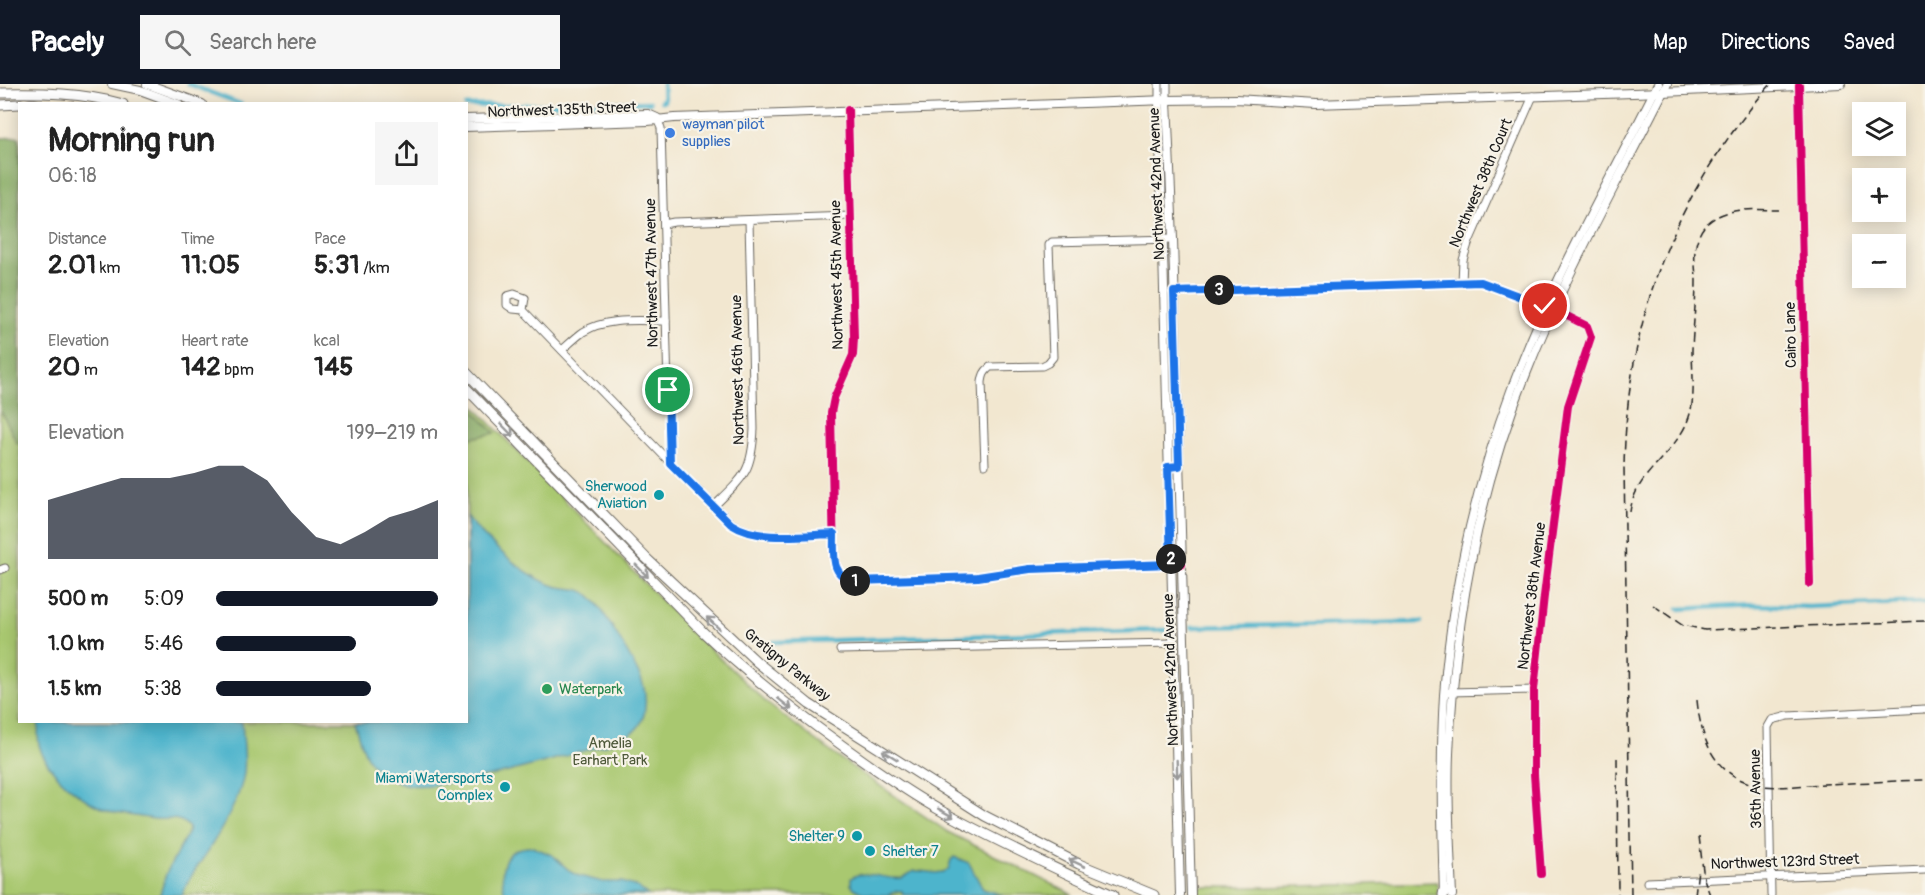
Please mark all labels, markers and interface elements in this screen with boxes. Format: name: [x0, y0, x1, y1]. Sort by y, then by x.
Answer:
search box: [140, 15, 560, 69]
text: Pacely: [30, 25, 104, 60]
icon: search: [161, 26, 194, 59]
text: Search here: [209, 28, 316, 56]
text: Map: [1653, 29, 1688, 56]
text: Directions: [1721, 29, 1810, 56]
text: Saved: [1843, 29, 1895, 56]
street label: Northwest 135th Street: [487, 98, 638, 122]
map controls: [1852, 102, 1906, 288]
button: layers: [1852, 102, 1906, 156]
street label: Northwest 42nd Avenue: [1145, 107, 1169, 261]
place label: wayman pilot supplies: [682, 115, 765, 151]
street label: Northwest 38th Court: [1445, 115, 1517, 251]
text: Morning run: [48, 120, 215, 161]
button: share: [375, 122, 438, 185]
marker: wayman pilot supplies: [663, 126, 677, 140]
text: 06:18: [48, 163, 97, 188]
button: +: [1852, 168, 1906, 222]
street label: Northwest 47th Avenue: [641, 198, 663, 348]
street label: Northwest 45th Avenue: [826, 200, 848, 350]
text: Distance: [48, 229, 107, 249]
text: Time: [181, 229, 214, 249]
text: Pace: [314, 229, 346, 249]
button: −: [1852, 234, 1906, 288]
text: 2.01: [48, 249, 96, 281]
text: 11:05: [181, 249, 240, 281]
text: 5:31: [314, 249, 360, 281]
text: km: [96, 258, 121, 278]
text: /km: [360, 258, 390, 278]
pin: 3: [1204, 275, 1234, 305]
text: 3: [1215, 280, 1223, 300]
pin: [1519, 280, 1570, 331]
icon: check: [1528, 289, 1561, 322]
street label: Northwest 46th Avenue: [727, 294, 749, 445]
street label: Cairo Lane: [1781, 301, 1801, 368]
text: Elevation: [48, 331, 109, 351]
text: Heart rate: [181, 331, 248, 351]
text: kcal: [314, 331, 340, 351]
text: 20: [48, 351, 80, 383]
text: 142: [181, 351, 221, 383]
text: 145: [314, 351, 353, 383]
text: m: [80, 360, 98, 380]
text: bpm: [221, 360, 254, 380]
pin: [642, 364, 693, 415]
icon: arrive: [651, 373, 684, 406]
text: Elevation: [48, 420, 124, 445]
text: 199–219 m: [346, 420, 438, 445]
one-way arrow: [500, 423, 514, 438]
place label: Sherwood Aviation: [585, 477, 647, 513]
marker: Sherwood Aviation: [652, 488, 666, 502]
street label: Northwest 38th Avenue: [1514, 521, 1551, 671]
pin: 2: [1156, 544, 1186, 574]
text: 2: [1167, 549, 1175, 569]
one-way arrow: [635, 563, 650, 578]
pin: 1: [840, 566, 870, 596]
text: 1: [852, 571, 858, 591]
text: 500 m: [48, 586, 108, 611]
text: 5:09: [144, 586, 184, 611]
street label: Northwest 42nd Avenue: [1159, 593, 1183, 747]
one-way arrow: [706, 616, 721, 630]
street label: Gratigny Parkway: [740, 624, 835, 706]
text: 1.0 km: [48, 631, 104, 656]
text: 5:46: [144, 631, 183, 656]
text: 1.5 km: [48, 676, 101, 701]
text: 5:38: [144, 676, 181, 701]
place label: Waterpark: [559, 680, 624, 699]
marker: Waterpark: [540, 682, 554, 696]
one-way arrow: [777, 697, 793, 710]
park label: Amelia Earhart Park: [572, 734, 648, 770]
street label: 36th Avenue: [1746, 748, 1766, 829]
one-way arrow: [882, 749, 899, 761]
one-way arrow: [1171, 758, 1182, 778]
place label: Miami Watersports Complex: [375, 769, 493, 805]
marker: Miami Watersports Complex: [498, 780, 512, 794]
one-way arrow: [937, 807, 954, 819]
place label: Shelter 9: [788, 827, 845, 846]
marker: Shelter 9: [850, 829, 864, 843]
place label: Shelter 7: [882, 842, 939, 861]
marker: Shelter 7: [863, 844, 877, 858]
street label: Northwest 123rd Street: [1710, 850, 1861, 874]
one-way arrow: [1068, 856, 1086, 868]

